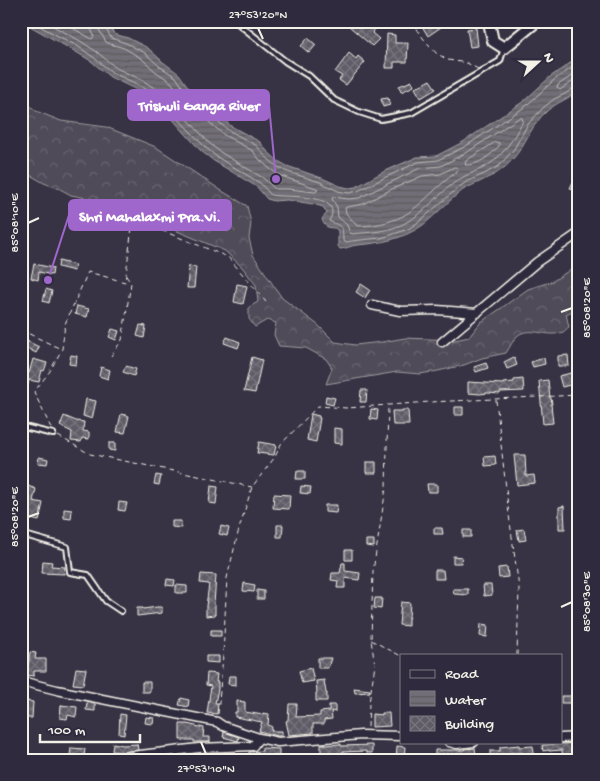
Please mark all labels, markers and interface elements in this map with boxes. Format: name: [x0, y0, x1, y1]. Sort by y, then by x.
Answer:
text: 27°53'20"N: [229, 9, 287, 23]
north arrow: [512, 38, 562, 88]
text: N: [538, 51, 557, 66]
callout: Trishuli Ganga River: [128, 90, 269, 120]
text: Trishuli Ganga River: [137, 98, 261, 116]
text: 85°08'10"E: [9, 193, 23, 252]
callout: Shri Mahalaxmi Pra.Vi.: [69, 200, 231, 230]
text: Shri Mahalaxmi Pra.Vi.: [79, 209, 221, 227]
text: 85°08'20"E: [581, 278, 595, 338]
text: 85°08'20"E: [9, 487, 23, 547]
text: 85°08'30"E: [581, 571, 595, 632]
legend: [400, 654, 562, 744]
text: Road: [445, 666, 479, 684]
text: Water: [445, 692, 487, 710]
scale bar: [40, 711, 140, 743]
text: Building: [444, 716, 494, 734]
text: 100 m: [47, 722, 86, 740]
text: 27°53'10"N: [177, 763, 235, 777]

